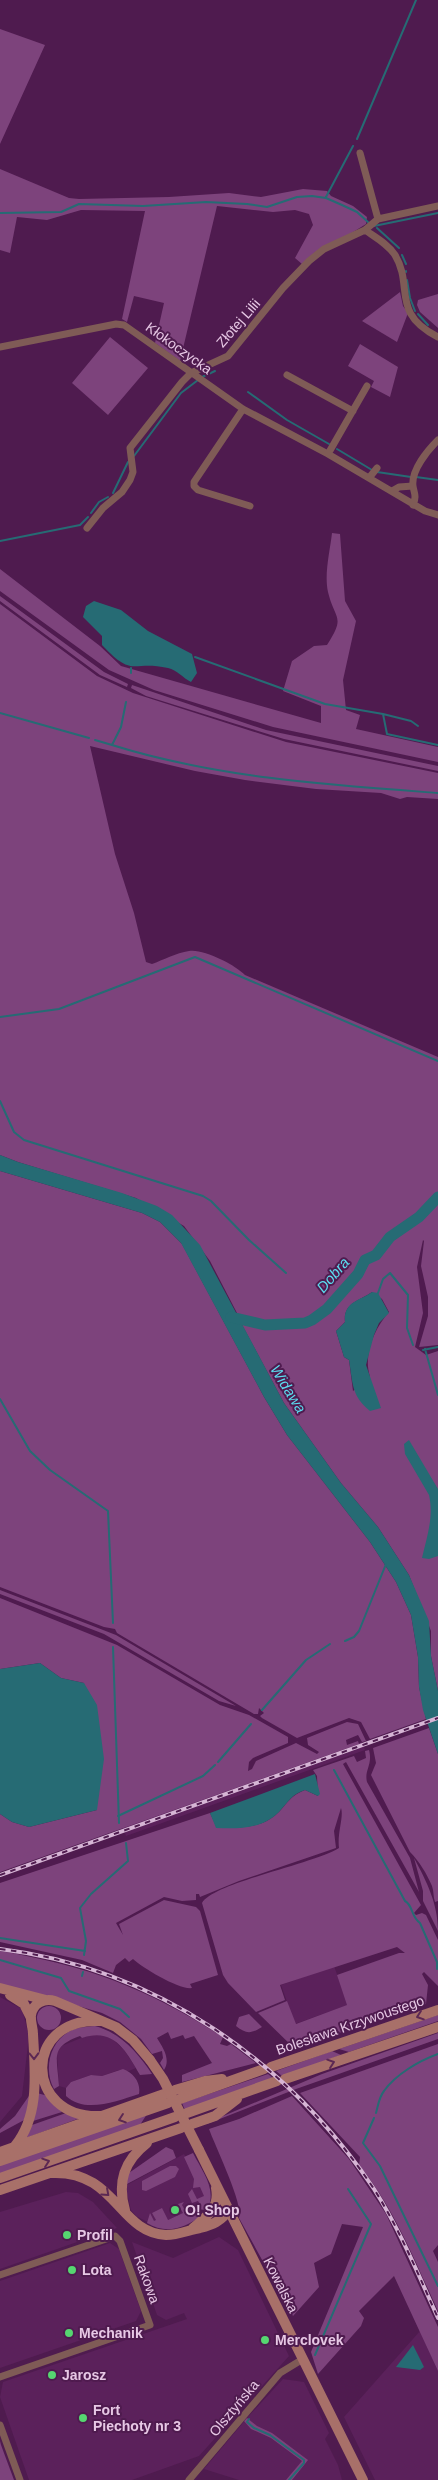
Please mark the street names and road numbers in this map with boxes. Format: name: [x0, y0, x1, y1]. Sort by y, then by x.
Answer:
street label: Złotej Lilii: [213, 296, 263, 350]
street label: Kłokoczycka: [143, 319, 215, 377]
street label: Bolesława Krzywoustego: [274, 1992, 426, 2058]
street label: Rakowa: [131, 2252, 163, 2306]
street label: Kowalska: [260, 2255, 302, 2316]
street label: Olsztyńska: [206, 2376, 262, 2439]

